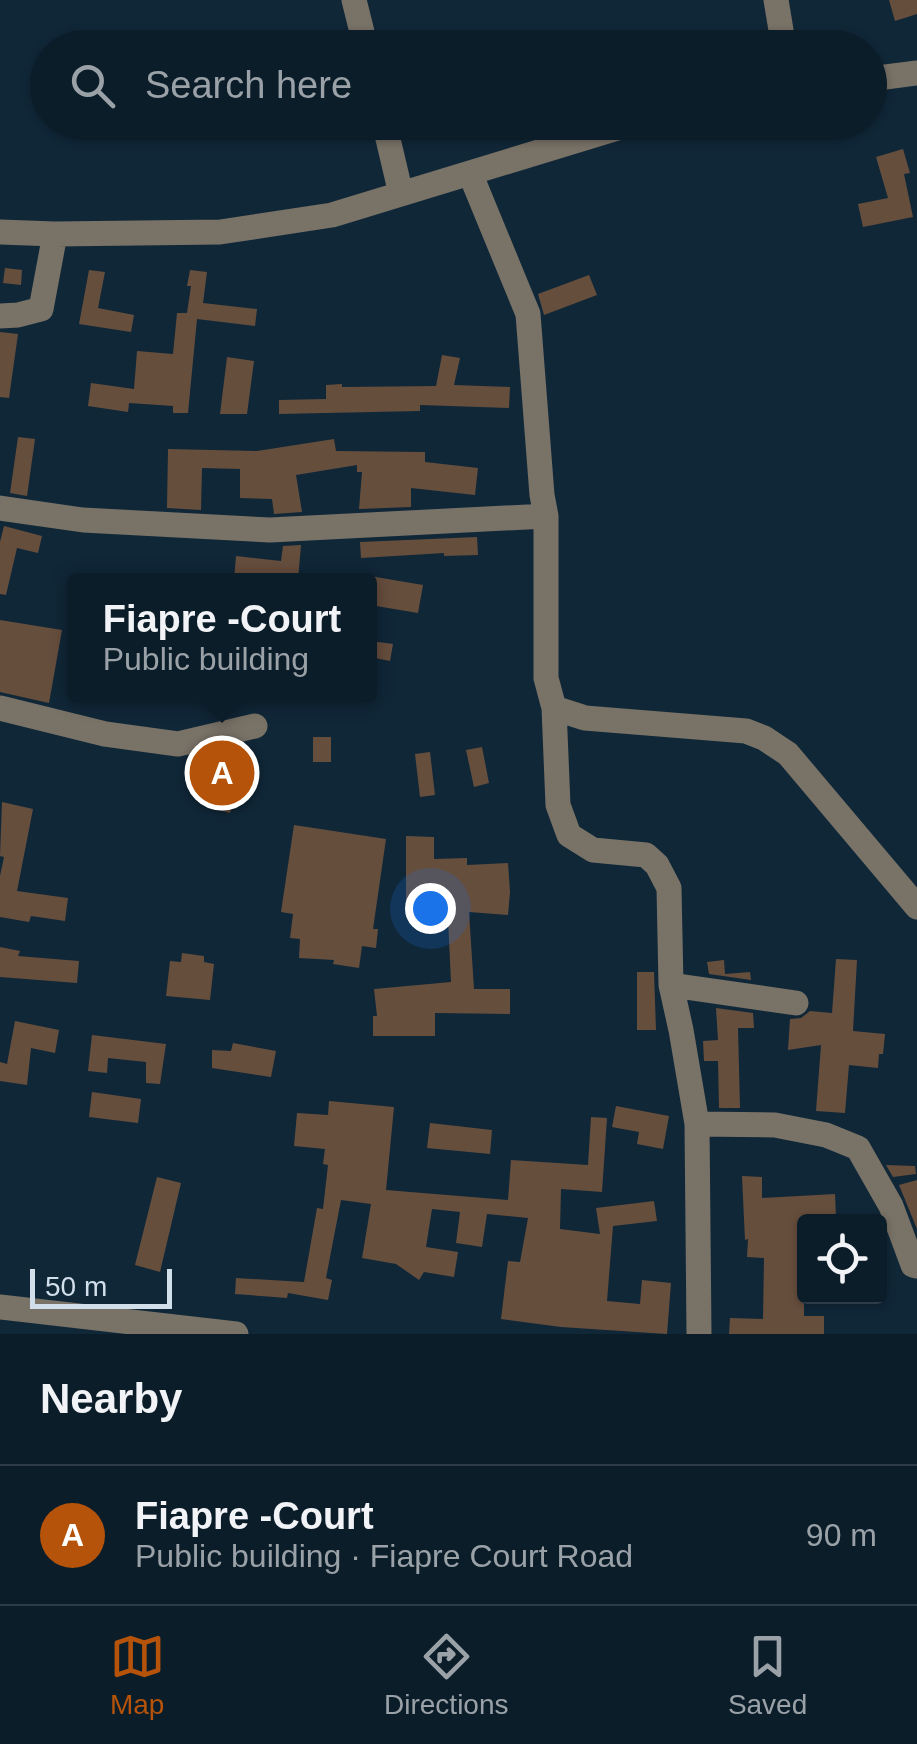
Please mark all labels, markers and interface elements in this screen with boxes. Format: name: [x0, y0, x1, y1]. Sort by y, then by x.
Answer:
search box: [30, 30, 887, 140]
icon: search: [65, 58, 120, 113]
text: Search here: [145, 64, 352, 106]
popup: [67, 573, 377, 703]
text: Fiapre -Court: [103, 598, 341, 640]
text: Public building: [103, 641, 309, 677]
pin: A: [190, 736, 254, 810]
your location: [405, 883, 456, 934]
map controls: [797, 1214, 887, 1304]
button: locate: [797, 1214, 887, 1304]
scale bar: [30, 1264, 172, 1308]
text: 50 m: [45, 1271, 107, 1302]
text: Nearby: [40, 1375, 182, 1422]
text: Fiapre -Court: [135, 1495, 374, 1537]
text: A: [61, 1517, 84, 1553]
text: 90 m: [806, 1517, 877, 1553]
text: Public building · Fiapre Court Road: [135, 1538, 633, 1574]
tab: Map: [110, 1629, 165, 1721]
tab: Directions: [384, 1629, 509, 1721]
tab: Saved: [728, 1629, 807, 1721]

